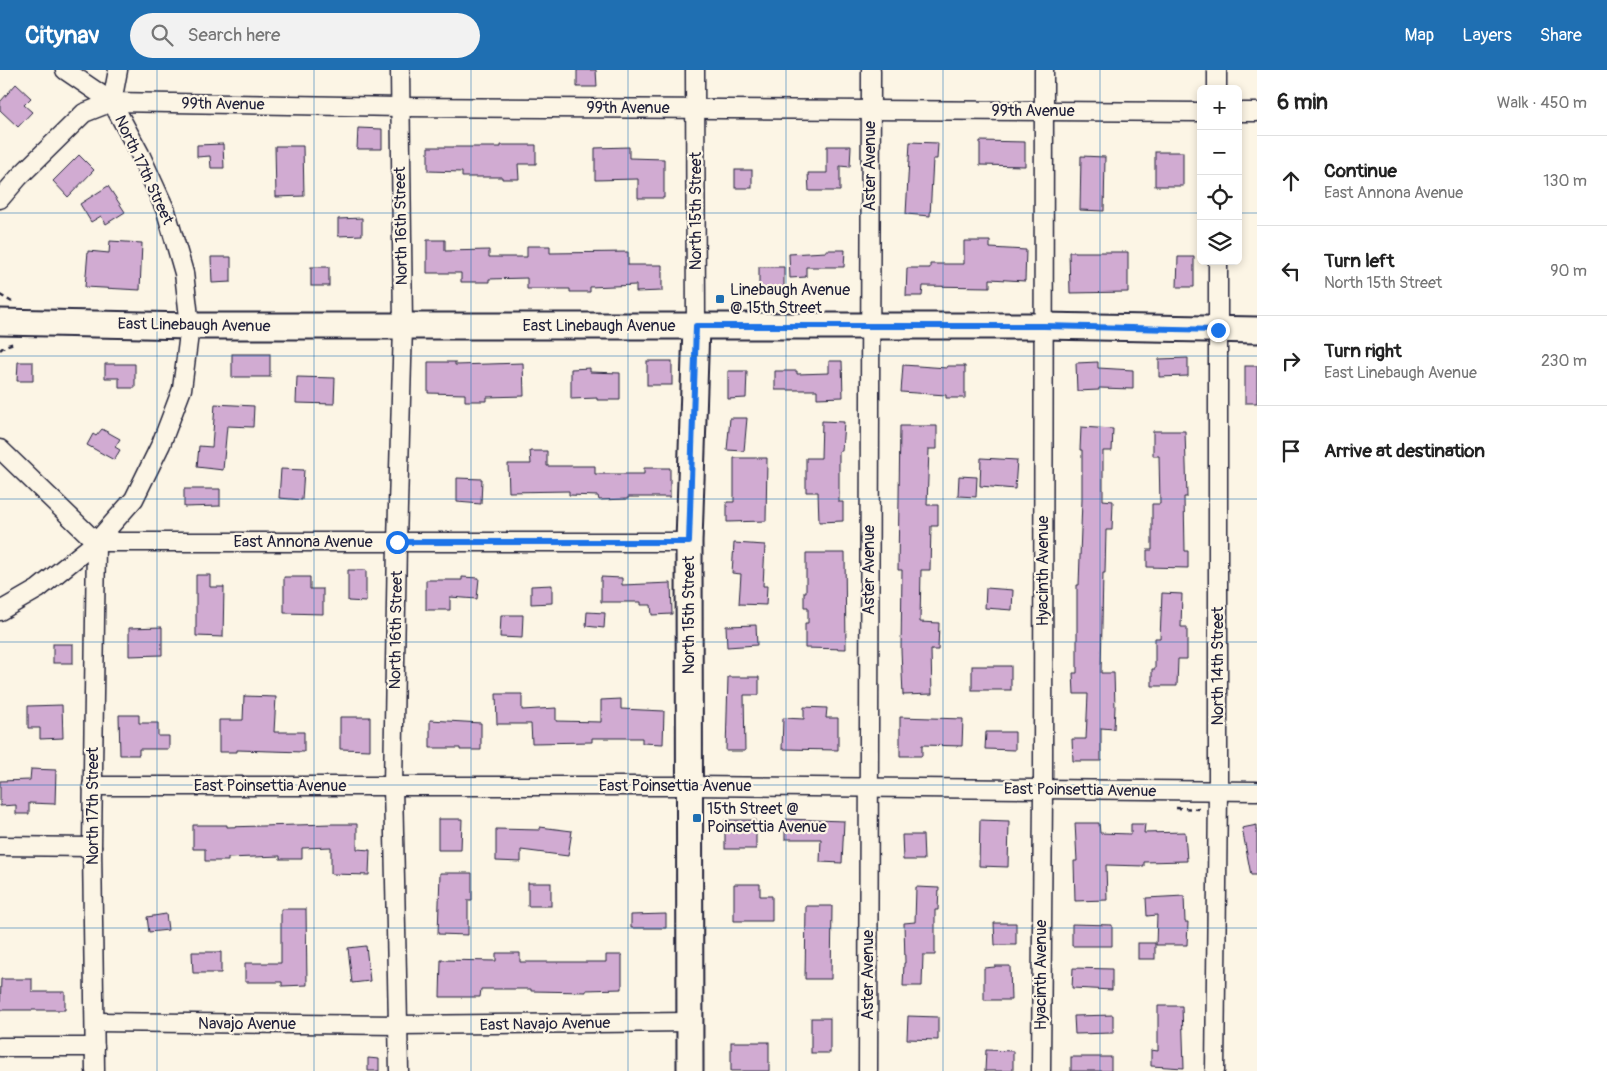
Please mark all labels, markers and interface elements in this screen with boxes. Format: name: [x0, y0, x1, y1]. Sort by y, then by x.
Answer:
search box: [130, 13, 480, 58]
text: Citynav: [25, 21, 100, 50]
icon: search: [148, 21, 176, 49]
text: Search here: [188, 23, 280, 47]
text: Map: [1405, 24, 1434, 47]
text: Layers: [1462, 24, 1512, 47]
text: Share: [1540, 24, 1582, 47]
map controls: [1197, 85, 1242, 265]
button: +: [1197, 85, 1242, 130]
text: 6 min: [1277, 89, 1328, 116]
street label: 99th Avenue: [181, 93, 265, 115]
text: Walk · 450 m: [1497, 93, 1587, 113]
street label: 99th Avenue: [586, 98, 670, 118]
street label: 99th Avenue: [991, 101, 1075, 121]
street label: North 17th Street: [110, 112, 178, 228]
street label: Aster Avenue: [860, 121, 880, 211]
button: −: [1197, 130, 1242, 175]
street label: North 15th Street: [686, 151, 706, 270]
text: Continue: [1324, 159, 1397, 183]
street label: North 16th Street: [390, 166, 412, 286]
icon: ahead: [1277, 167, 1305, 195]
text: 130 m: [1543, 171, 1587, 191]
button: locate: [1197, 175, 1242, 220]
text: East Annona Avenue: [1324, 183, 1463, 203]
button: layers: [1197, 220, 1242, 265]
text: Turn left: [1324, 249, 1394, 273]
icon: left: [1277, 257, 1305, 285]
text: 90 m: [1550, 261, 1587, 281]
text: North 15th Street: [1324, 273, 1442, 293]
place label: Linebaugh Avenue @ 15th Street: [730, 280, 850, 318]
marker: Linebaugh Avenue @ 15th Street: [714, 293, 726, 305]
street label: East Linebaugh Avenue: [117, 314, 271, 336]
street label: East Linebaugh Avenue: [523, 316, 676, 336]
route end: [1207, 319, 1230, 342]
text: Turn right: [1324, 339, 1402, 363]
icon: right: [1277, 347, 1305, 375]
text: 230 m: [1541, 351, 1587, 371]
text: East Linebaugh Avenue: [1324, 363, 1477, 383]
icon: arrive: [1277, 437, 1305, 465]
text: Arrive at destination: [1324, 439, 1485, 463]
street label: Hyacinth Avenue: [1033, 516, 1053, 626]
street label: Aster Avenue: [859, 525, 879, 615]
route start: [386, 531, 409, 554]
street label: East Annona Avenue: [233, 532, 373, 552]
street label: North 15th Street: [679, 555, 699, 674]
street label: North 16th Street: [385, 570, 407, 690]
street label: North 14th Street: [1208, 606, 1228, 725]
street label: North 17th Street: [83, 746, 103, 865]
street label: East Poinsettia Avenue: [194, 776, 346, 796]
street label: East Poinsettia Avenue: [599, 776, 751, 796]
street label: East Poinsettia Avenue: [1004, 779, 1157, 801]
place label: 15th Street @ Poinsettia Avenue: [707, 799, 827, 837]
marker: 15th Street @ Poinsettia Avenue: [691, 812, 703, 824]
street label: Hyacinth Avenue: [1031, 920, 1051, 1030]
street label: Aster Avenue: [858, 930, 878, 1020]
street label: East Navajo Avenue: [480, 1013, 611, 1035]
street label: Navajo Avenue: [198, 1014, 296, 1034]

